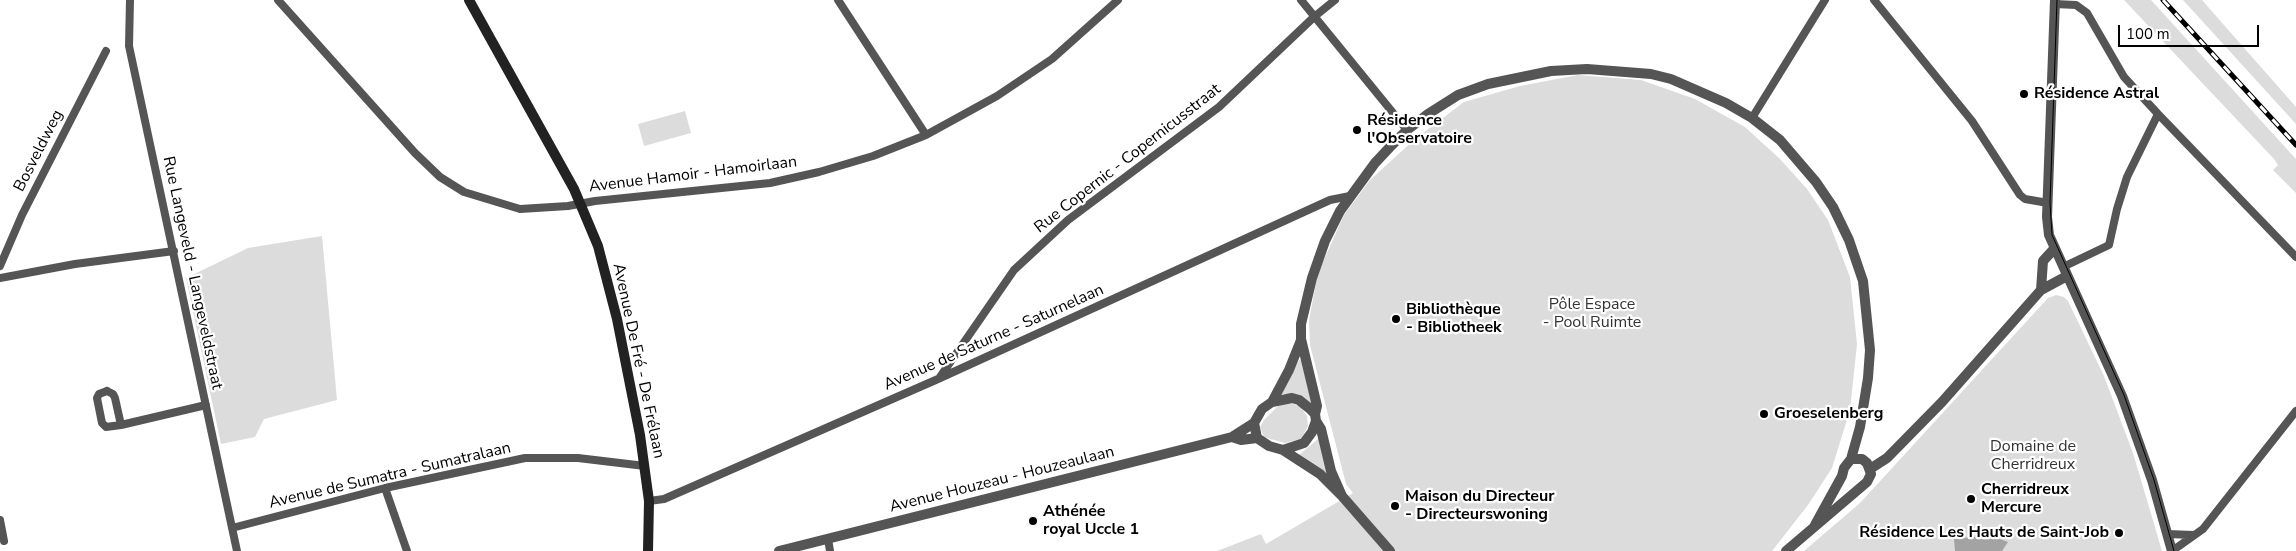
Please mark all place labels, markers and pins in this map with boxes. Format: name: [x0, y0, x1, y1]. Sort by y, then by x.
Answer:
place label: Résidence Astral: [2034, 84, 2159, 104]
marker: Résidence Astral: [2018, 88, 2030, 100]
place label: Résidence l'Observatoire: [1367, 111, 1472, 149]
marker: Résidence l'Observatoire: [1351, 124, 1363, 136]
place label: Bibliothèque - Bibliotheek: [1406, 300, 1502, 338]
marker: Bibliothèque - Bibliotheek: [1390, 313, 1402, 325]
place label: Groeselenberg: [1774, 404, 1883, 424]
marker: Groeselenberg: [1758, 408, 1770, 420]
place label: Cherridreux Mercure: [1981, 480, 2069, 518]
place label: Maison du Directeur - Directeurswoning: [1405, 487, 1555, 525]
marker: Cherridreux Mercure: [1965, 493, 1977, 505]
marker: Maison du Directeur - Directeurswoning: [1389, 500, 1401, 512]
place label: Athénée royal Uccle 1: [1043, 502, 1139, 540]
marker: Athénée royal Uccle 1: [1027, 515, 1039, 527]
place label: Résidence Les Hauts de Saint-Job: [1859, 523, 2109, 543]
marker: Résidence Les Hauts de Saint-Job: [2113, 527, 2125, 539]

